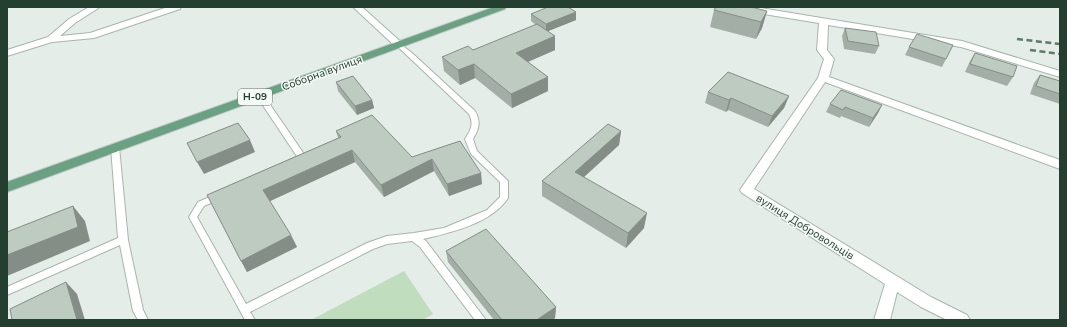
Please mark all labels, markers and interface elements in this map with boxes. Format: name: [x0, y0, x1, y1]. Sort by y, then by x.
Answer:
street label: Соборна вулиця: [280, 51, 364, 94]
road number: Н-09: [238, 89, 272, 105]
street label: вулиця Добровольців: [753, 191, 857, 263]

